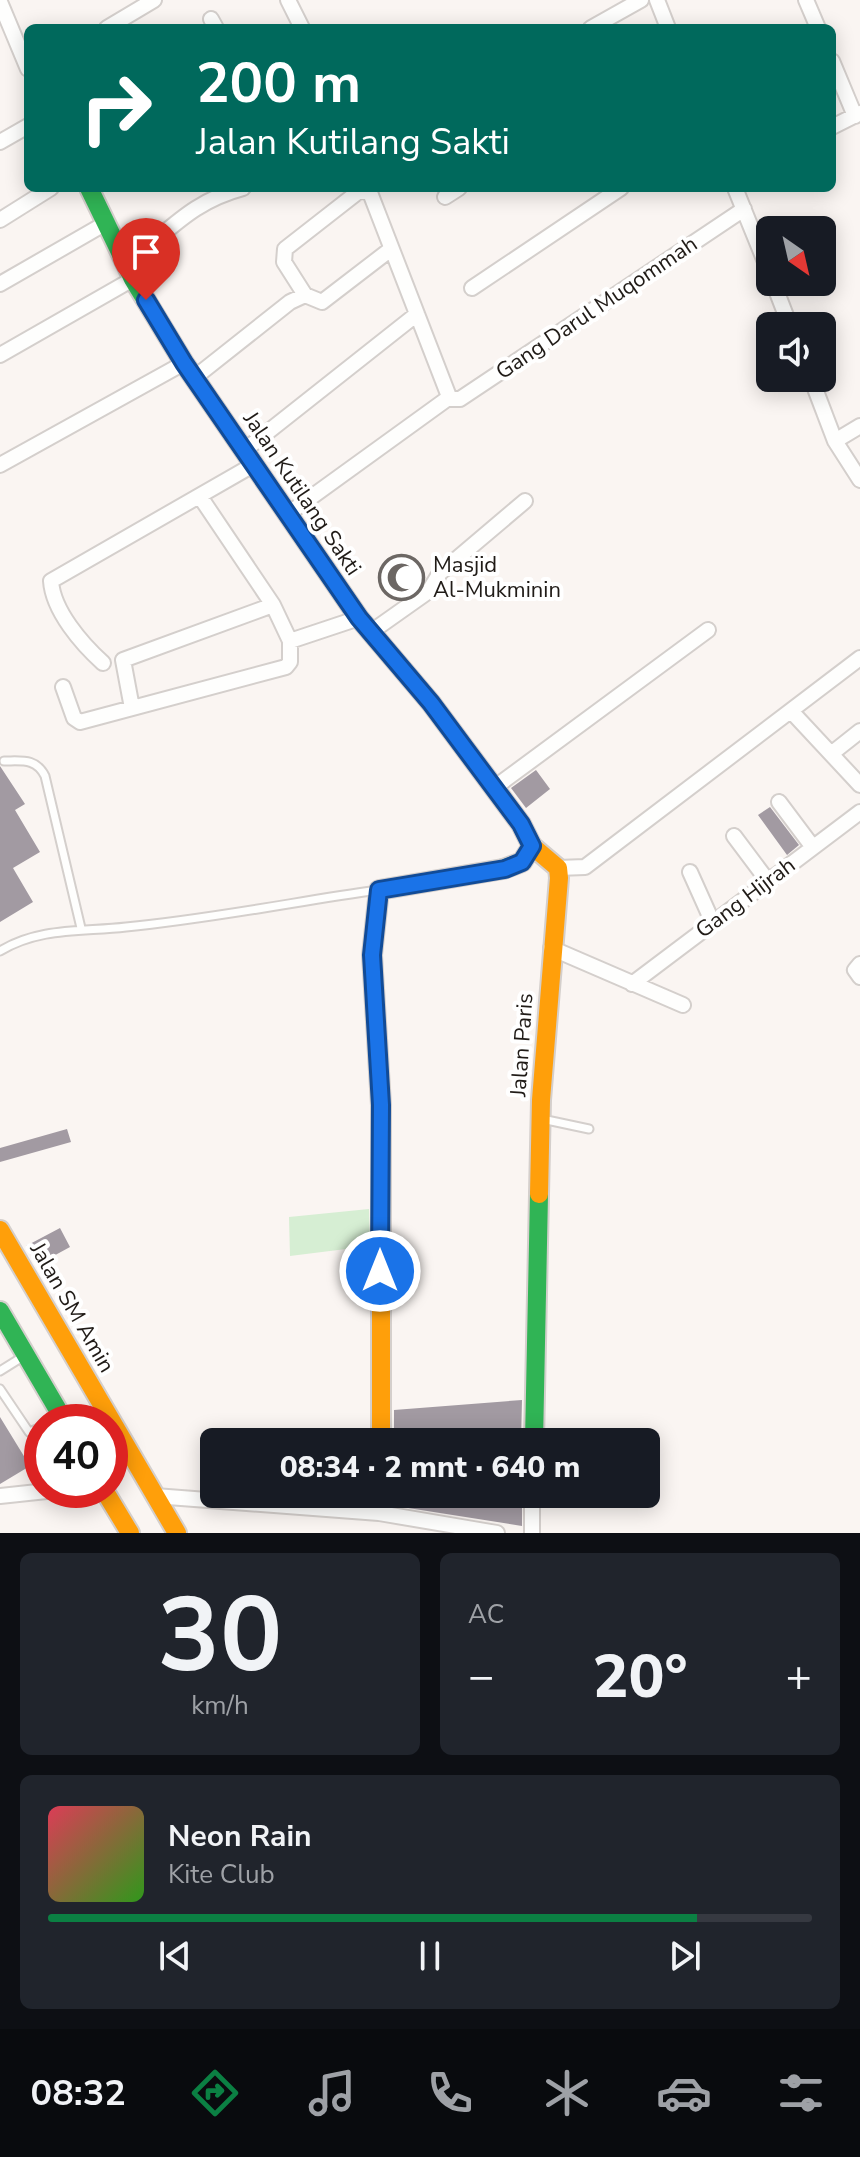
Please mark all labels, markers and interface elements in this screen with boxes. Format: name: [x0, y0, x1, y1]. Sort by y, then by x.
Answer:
text: 200 m: [196, 45, 361, 122]
icon: right: [64, 56, 168, 160]
text: Jalan Kutilang Sakti: [196, 118, 510, 167]
north arrow: [756, 216, 836, 296]
map controls: [756, 216, 836, 392]
pin: [112, 218, 180, 300]
street label: Gang Darul Muqommah: [490, 229, 703, 387]
icon: arrive: [124, 230, 168, 274]
button: sound: [756, 312, 836, 392]
street label: Jalan Kutilang Sakti: [236, 405, 368, 581]
place label: Masjid Al-Mukminin: [433, 550, 561, 605]
mosque icon: Masjid Al-Mukminin: [378, 553, 426, 601]
street label: Gang Hijrah: [690, 850, 802, 945]
street label: Jalan Paris: [503, 992, 541, 1099]
position arrow: [338, 1229, 422, 1313]
street label: Jalan SM Amin: [22, 1236, 122, 1378]
speed limit sign: 40: [24, 1404, 128, 1508]
text: 08:34 · 2 mnt · 640 m: [280, 1447, 580, 1488]
text: 30: [158, 1565, 282, 1707]
text: AC: [468, 1597, 504, 1632]
text: 20°: [592, 1636, 688, 1718]
text: −: [468, 1647, 494, 1707]
text: +: [786, 1647, 812, 1707]
text: km/h: [191, 1688, 249, 1723]
text: Neon Rain: [168, 1816, 312, 1857]
text: Kite Club: [168, 1857, 275, 1892]
icon: previous: [153, 1934, 197, 1978]
icon: pause: [408, 1934, 452, 1978]
icon: next: [663, 1934, 707, 1978]
icon: directions: [187, 2065, 243, 2121]
icon: music: [304, 2065, 360, 2121]
icon: phone: [422, 2065, 478, 2121]
icon: climate: [539, 2065, 595, 2121]
icon: car: [656, 2065, 712, 2121]
icon: filters: [773, 2065, 829, 2121]
text: 08:32: [31, 2069, 126, 2118]

